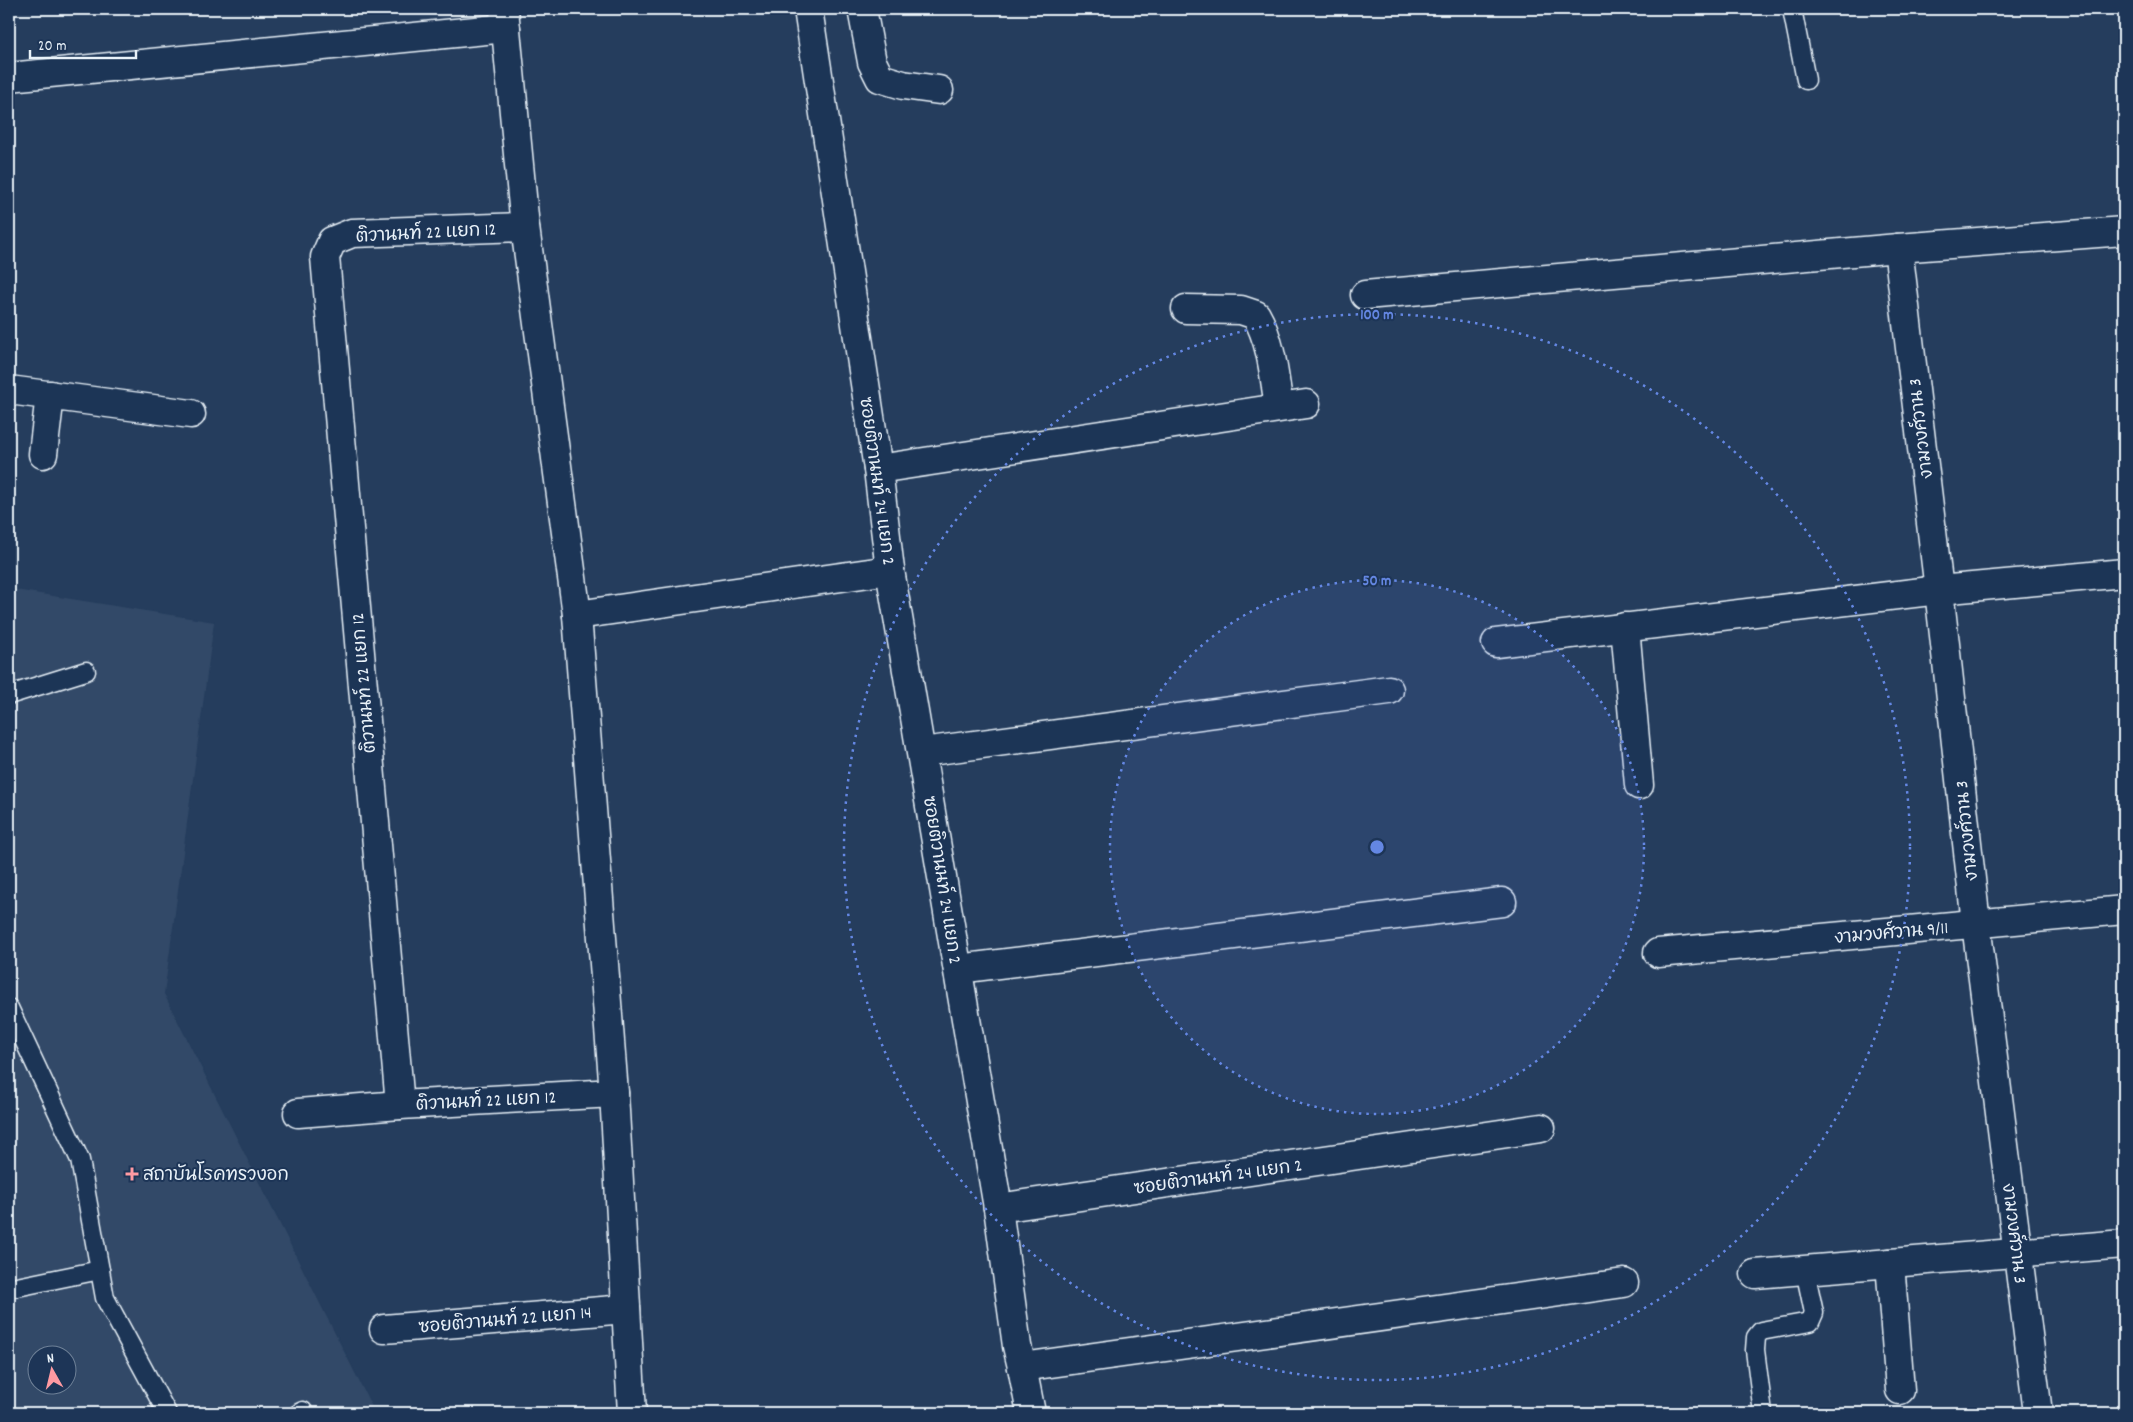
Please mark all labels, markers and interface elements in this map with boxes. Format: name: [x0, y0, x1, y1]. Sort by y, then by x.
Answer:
scale bar: [30, 28, 136, 60]
text: 20 m: [38, 36, 66, 58]
street label: ติวานนท์ 22 แยก 12: [355, 215, 497, 251]
text: 100 m: [1360, 305, 1394, 327]
street label: งามวงศ์วาน 3: [1901, 377, 1941, 481]
street label: ซอยติวานนท์ 24 แยก 2: [851, 395, 903, 567]
text: 50 m: [1363, 571, 1391, 593]
street label: ติวานนท์ 22 แยก 12: [344, 612, 384, 754]
street label: งามวงศ์วาน 3: [1948, 779, 1986, 883]
street label: ซอยติวานนท์ 24 แยก 2: [915, 794, 969, 966]
centre of rings: [1368, 838, 1386, 856]
street label: งามวงศ์วาน 9/11: [1833, 914, 1949, 952]
street label: ติวานนท์ 22 แยก 12: [415, 1083, 557, 1119]
street label: ซอยติวานนท์ 24 แยก 2: [1132, 1151, 1304, 1203]
place label: สถาบันโรคทรวงอก: [143, 1161, 289, 1189]
marker: สถาบันโรคทรวงอก: [125, 1167, 139, 1181]
street label: งามวงศ์วาน 3: [1994, 1181, 2034, 1285]
street label: ซอยติวานนท์ 22 แยก 14: [417, 1298, 593, 1342]
north arrow: [28, 1344, 78, 1394]
text: N: [46, 1349, 55, 1369]

